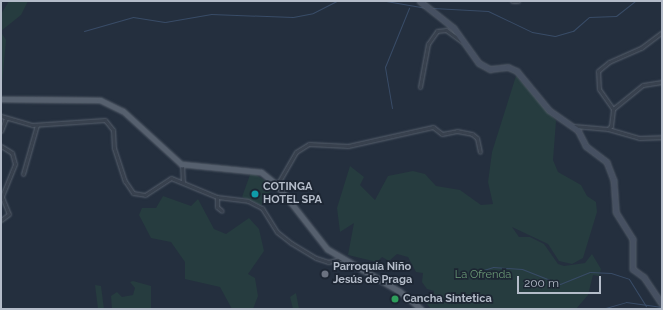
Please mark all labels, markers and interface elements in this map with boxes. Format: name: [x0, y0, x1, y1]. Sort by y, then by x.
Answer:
place label: COTINGA HOTEL SPA: [263, 181, 322, 207]
marker: COTINGA HOTEL SPA: [250, 189, 260, 199]
place label: Parroquía Niño Jesús de Praga: [333, 261, 412, 287]
park label: La Ofrenda: [455, 268, 511, 282]
scale bar: [519, 268, 603, 294]
marker: Parroquía Niño Jesús de Praga: [320, 269, 330, 279]
text: 200 m: [524, 276, 559, 290]
place label: Cancha Sintetica: [403, 292, 492, 306]
marker: Cancha Sintetica: [390, 294, 400, 304]

